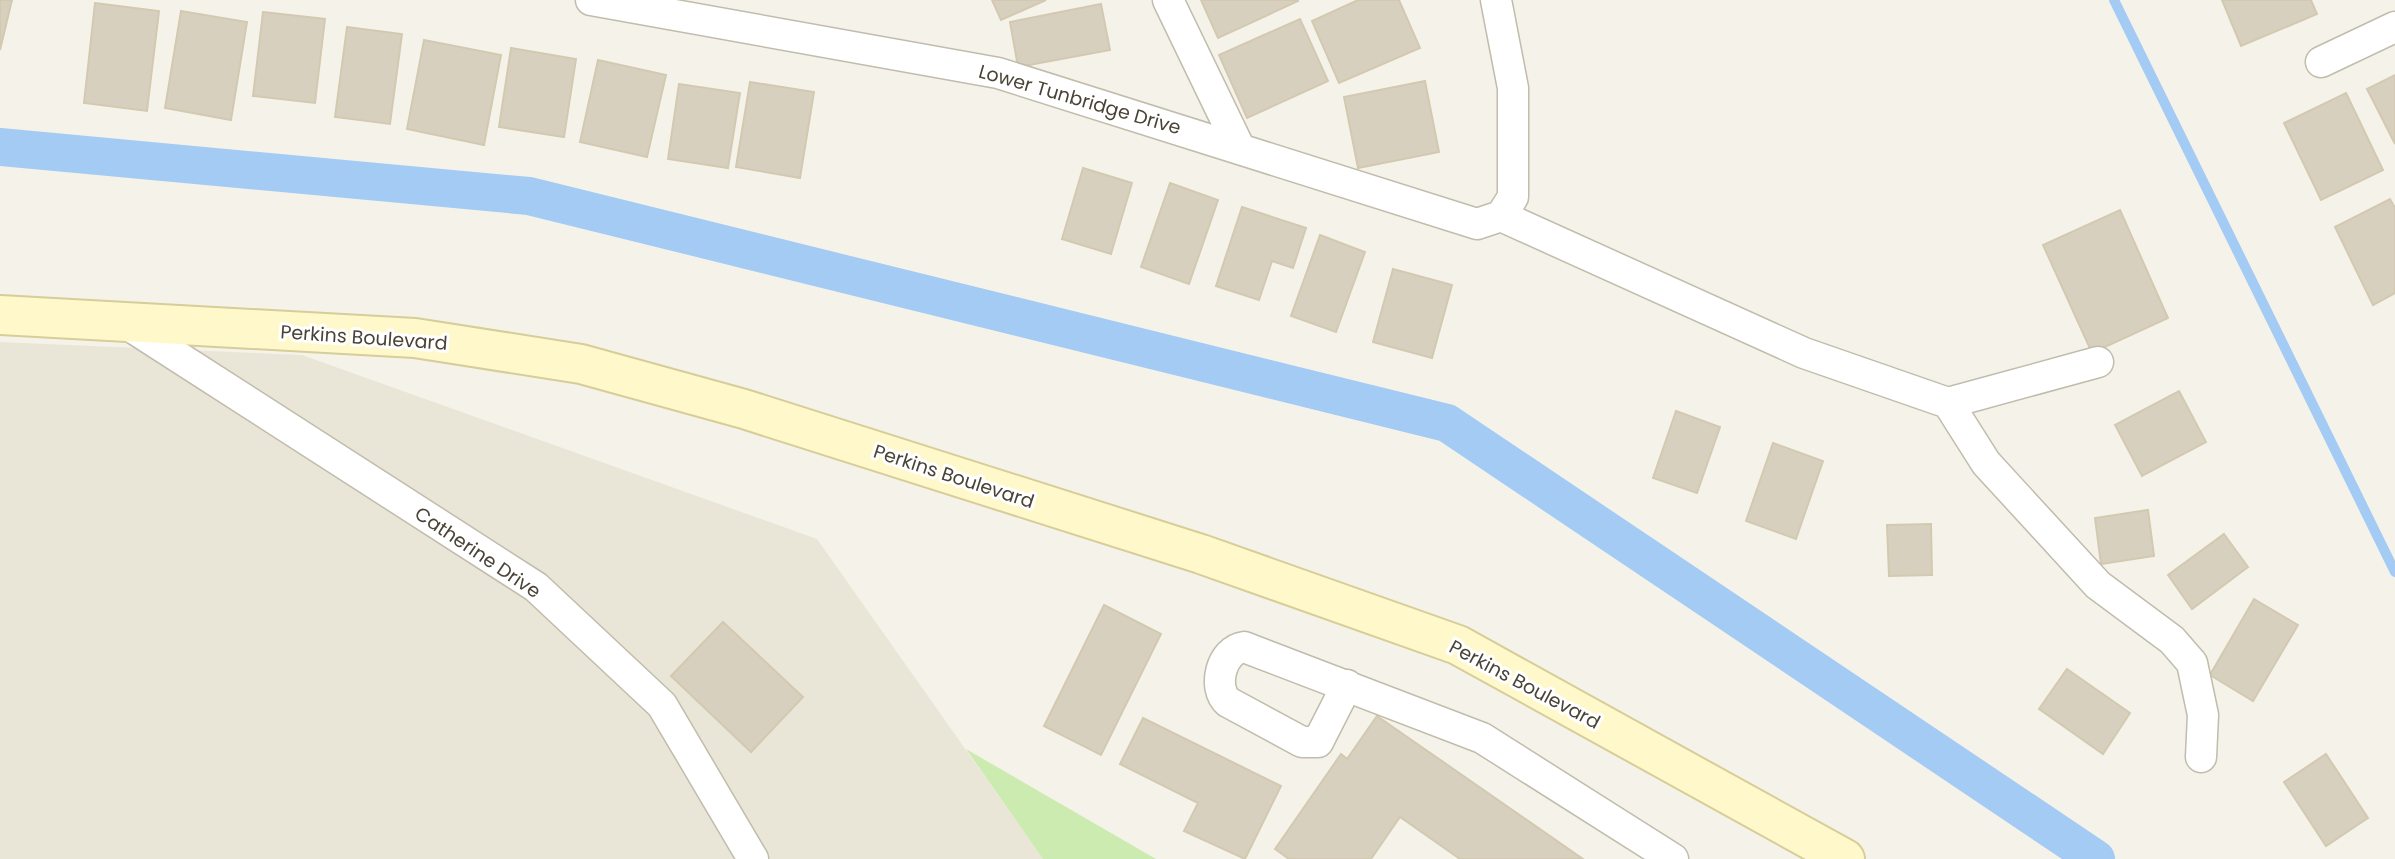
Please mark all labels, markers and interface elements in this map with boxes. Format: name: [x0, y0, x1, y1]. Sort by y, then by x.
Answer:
street label: Lower Tunbridge Drive: [976, 58, 1184, 141]
street label: Perkins Boulevard: [280, 318, 448, 357]
street label: Perkins Boulevard: [870, 438, 1038, 515]
street label: Catherine Drive: [409, 500, 546, 605]
street label: Perkins Boulevard: [1445, 633, 1605, 736]

